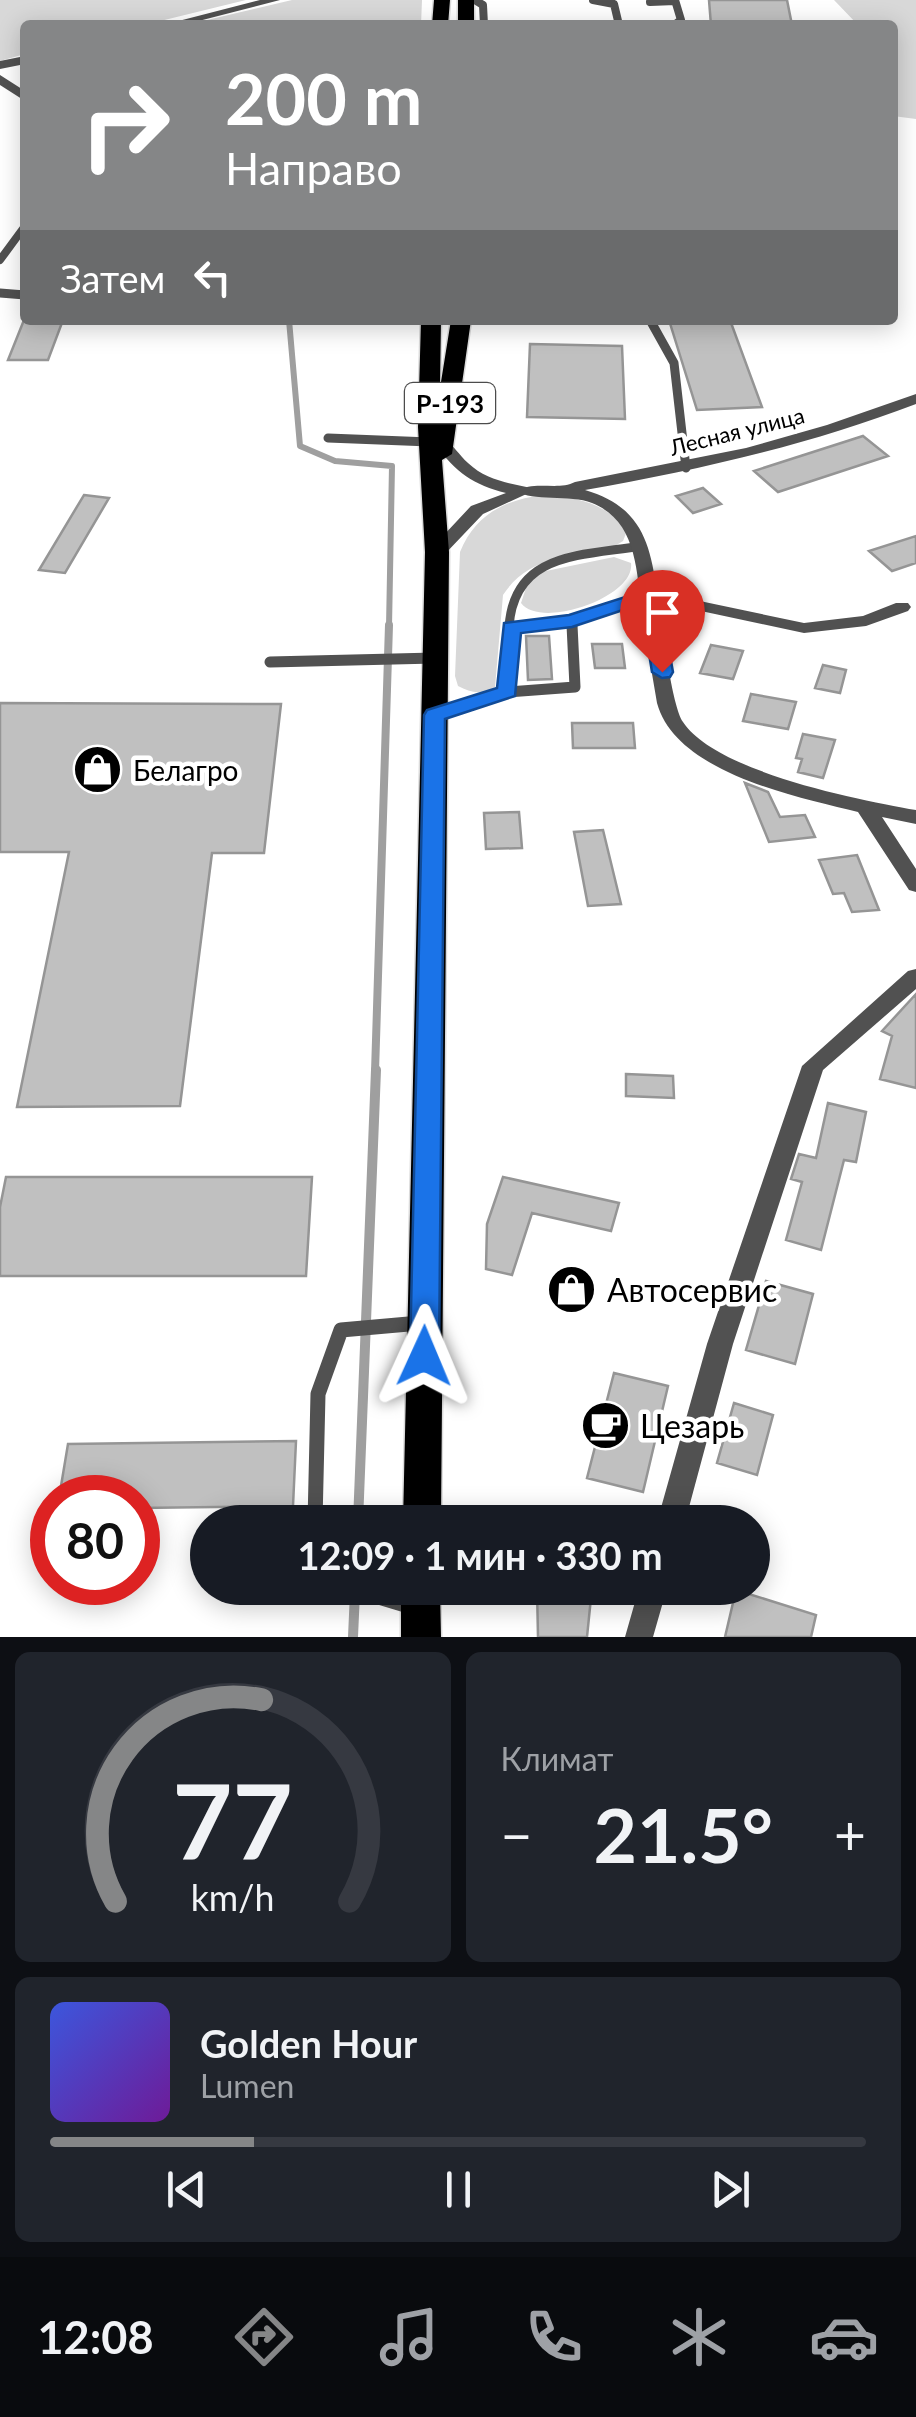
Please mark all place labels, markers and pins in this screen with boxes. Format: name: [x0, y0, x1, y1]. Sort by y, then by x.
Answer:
pin: [620, 570, 705, 673]
shop icon: Белагро: [72, 744, 124, 796]
place label: Белагро: [133, 753, 239, 787]
shop icon: Автосервис: [546, 1263, 598, 1315]
place label: Автосервис: [607, 1270, 777, 1309]
cafe icon: Цезарь: [579, 1399, 631, 1451]
place label: Цезарь: [640, 1406, 744, 1445]

